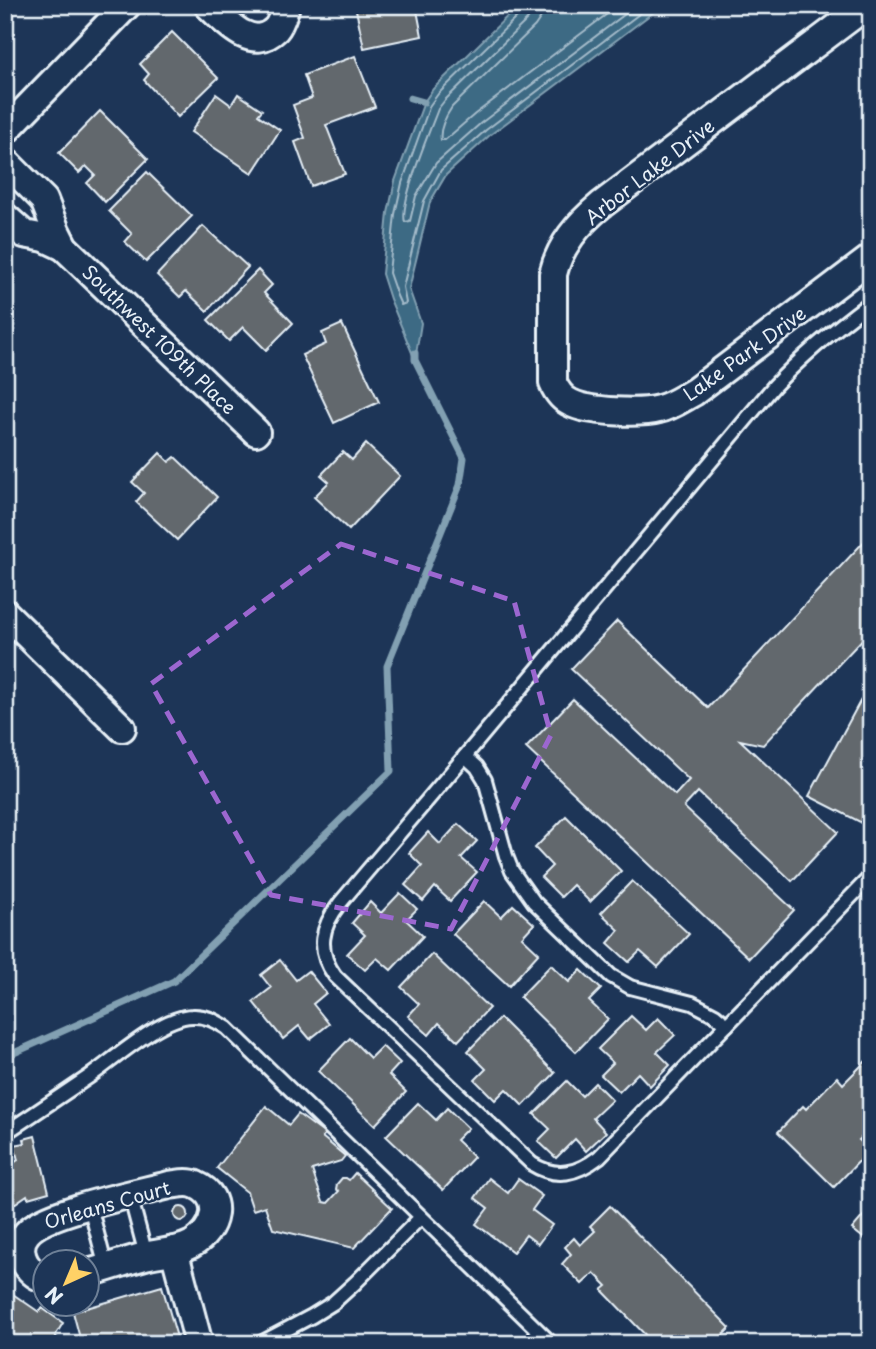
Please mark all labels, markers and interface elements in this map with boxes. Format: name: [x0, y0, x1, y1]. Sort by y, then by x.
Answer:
street label: Arbor Lake Drive: [578, 111, 720, 231]
street label: Southwest 109th Place: [77, 258, 243, 420]
street label: Lake Park Drive: [677, 299, 811, 407]
street label: Orleans Court: [41, 1173, 174, 1235]
north arrow: [32, 1248, 102, 1318]
text: N: [38, 1281, 69, 1311]

